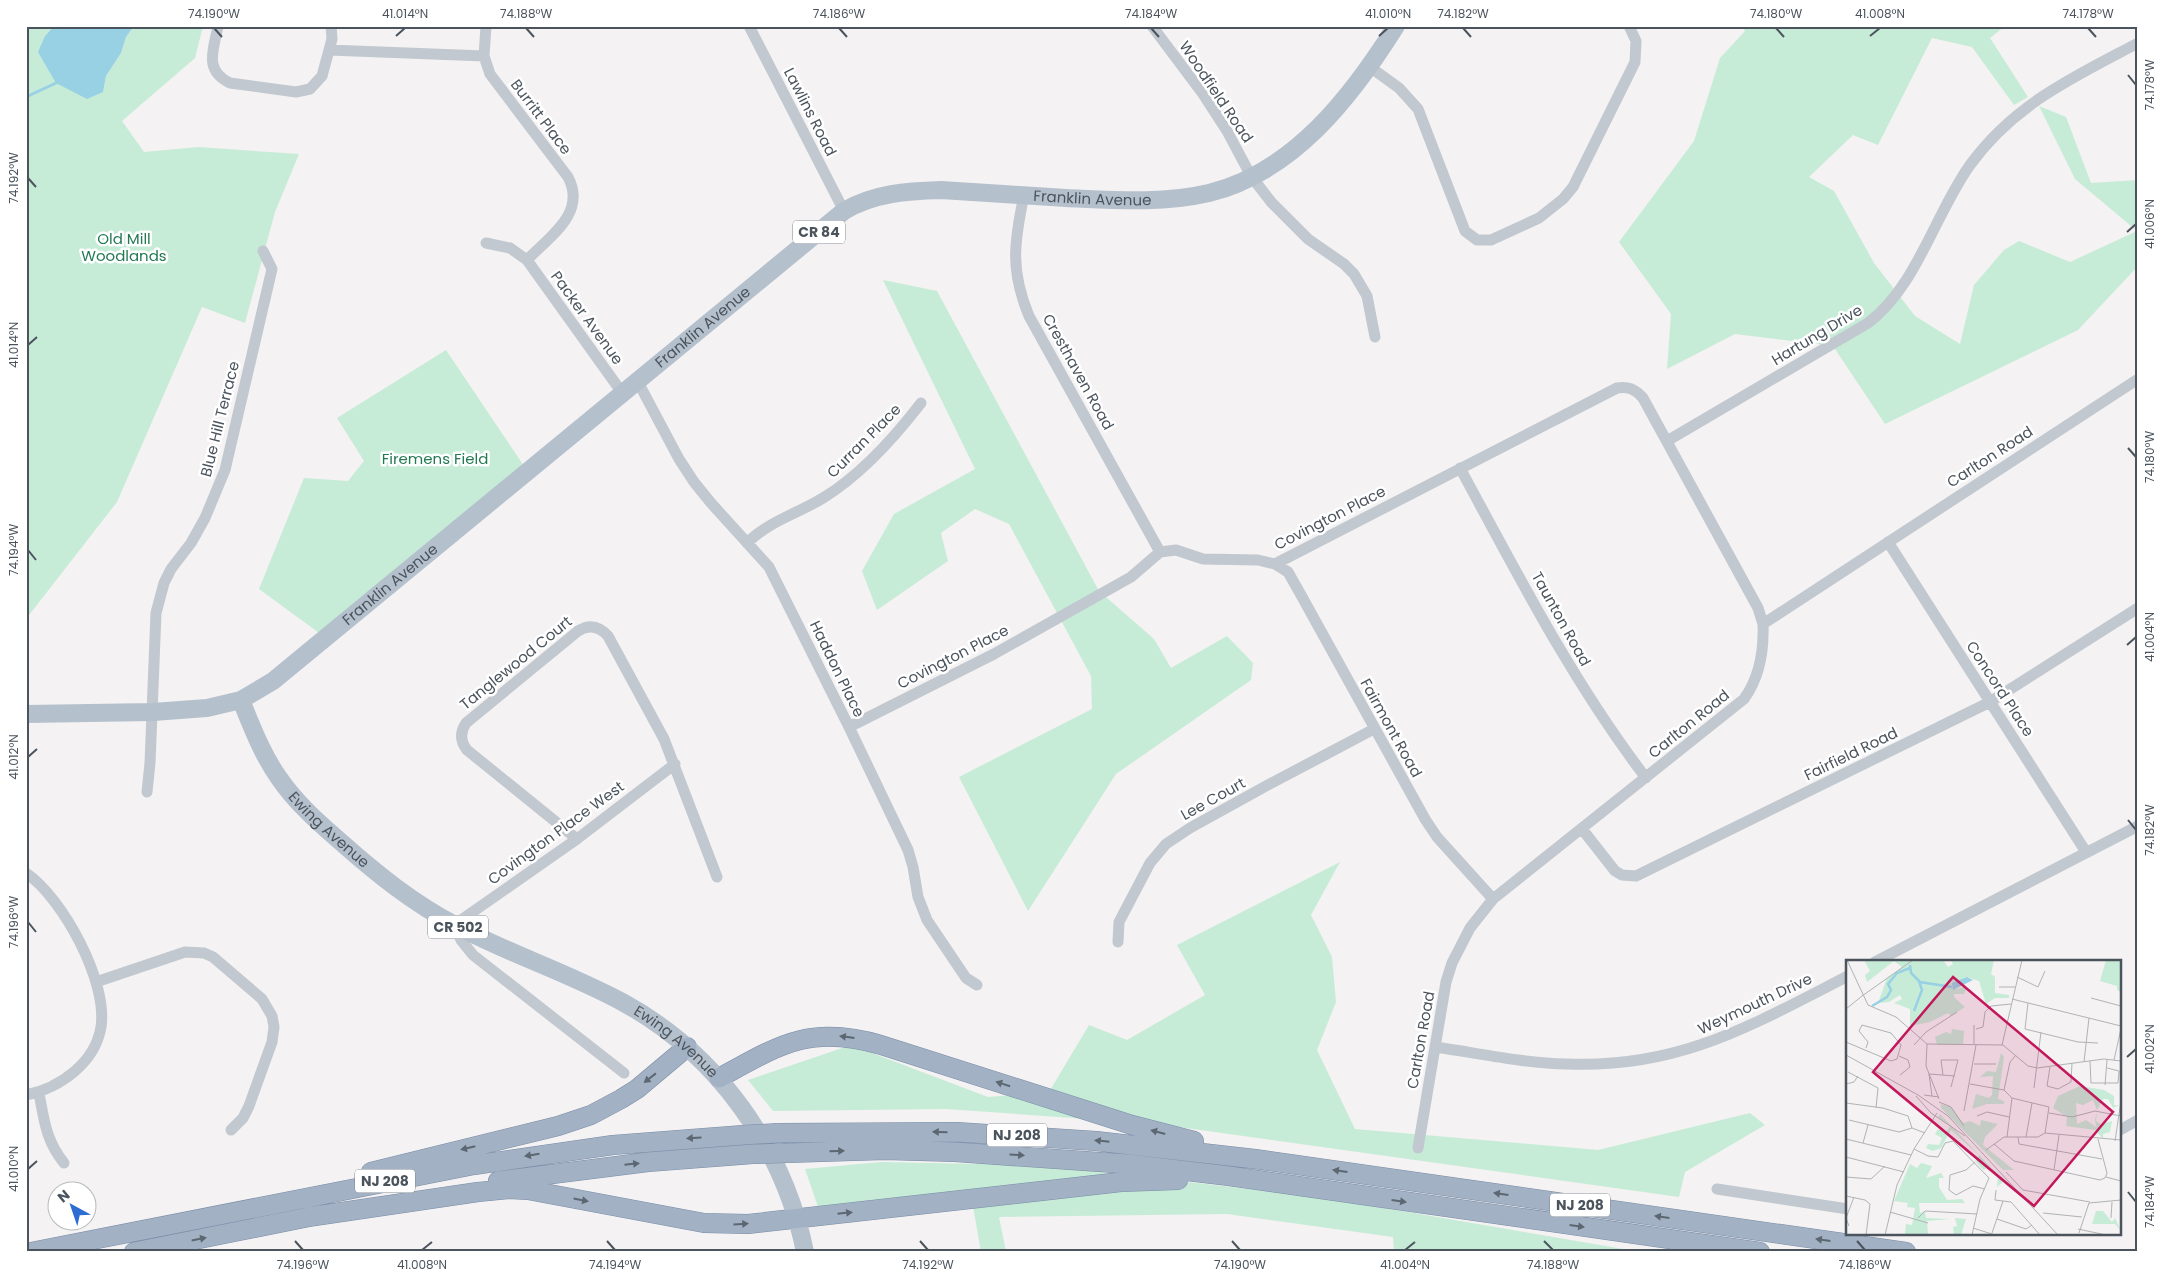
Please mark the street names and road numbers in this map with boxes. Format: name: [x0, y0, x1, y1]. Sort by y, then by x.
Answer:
street label: Woodfield Road: [1175, 37, 1258, 147]
street label: Lawlins Road: [779, 64, 842, 160]
street label: Burritt Place: [506, 75, 577, 159]
street label: Franklin Avenue: [1033, 185, 1152, 210]
road number: CR 84: [793, 220, 845, 243]
street label: Packer Avenue: [546, 267, 628, 369]
street label: Franklin Avenue: [650, 281, 755, 372]
street label: Hartung Drive: [1767, 299, 1866, 370]
street label: Cresthaven Road: [1038, 310, 1119, 434]
street label: Blue Hill Terrace: [195, 359, 244, 479]
street label: Curran Place: [822, 399, 905, 482]
street label: Carlton Road: [1943, 421, 2037, 492]
street label: Covington Place: [1270, 480, 1389, 555]
street label: Franklin Avenue: [338, 539, 442, 630]
street label: Taunton Road: [1527, 568, 1596, 670]
street label: Tanglewood Court: [455, 611, 576, 714]
street label: Haddon Place: [805, 617, 870, 721]
street label: Covington Place: [893, 619, 1012, 694]
street label: Concord Place: [1962, 637, 2039, 741]
street label: Fairmont Road: [1356, 675, 1427, 781]
street label: Carlton Road: [1644, 684, 1734, 763]
street label: Fairfield Road: [1800, 722, 1901, 785]
street label: Lee Court: [1177, 772, 1249, 825]
street label: Covington Place West: [483, 776, 628, 889]
street label: Ewing Avenue: [284, 787, 374, 872]
road number: CR 502: [428, 916, 488, 939]
street label: Weymouth Drive: [1694, 968, 1815, 1039]
street label: Carlton Road: [1402, 990, 1439, 1090]
street label: Ewing Avenue: [630, 1000, 723, 1082]
road number: NJ 208: [987, 1124, 1047, 1146]
road number: NJ 208: [355, 1170, 415, 1192]
road number: NJ 208: [1550, 1194, 1610, 1216]

